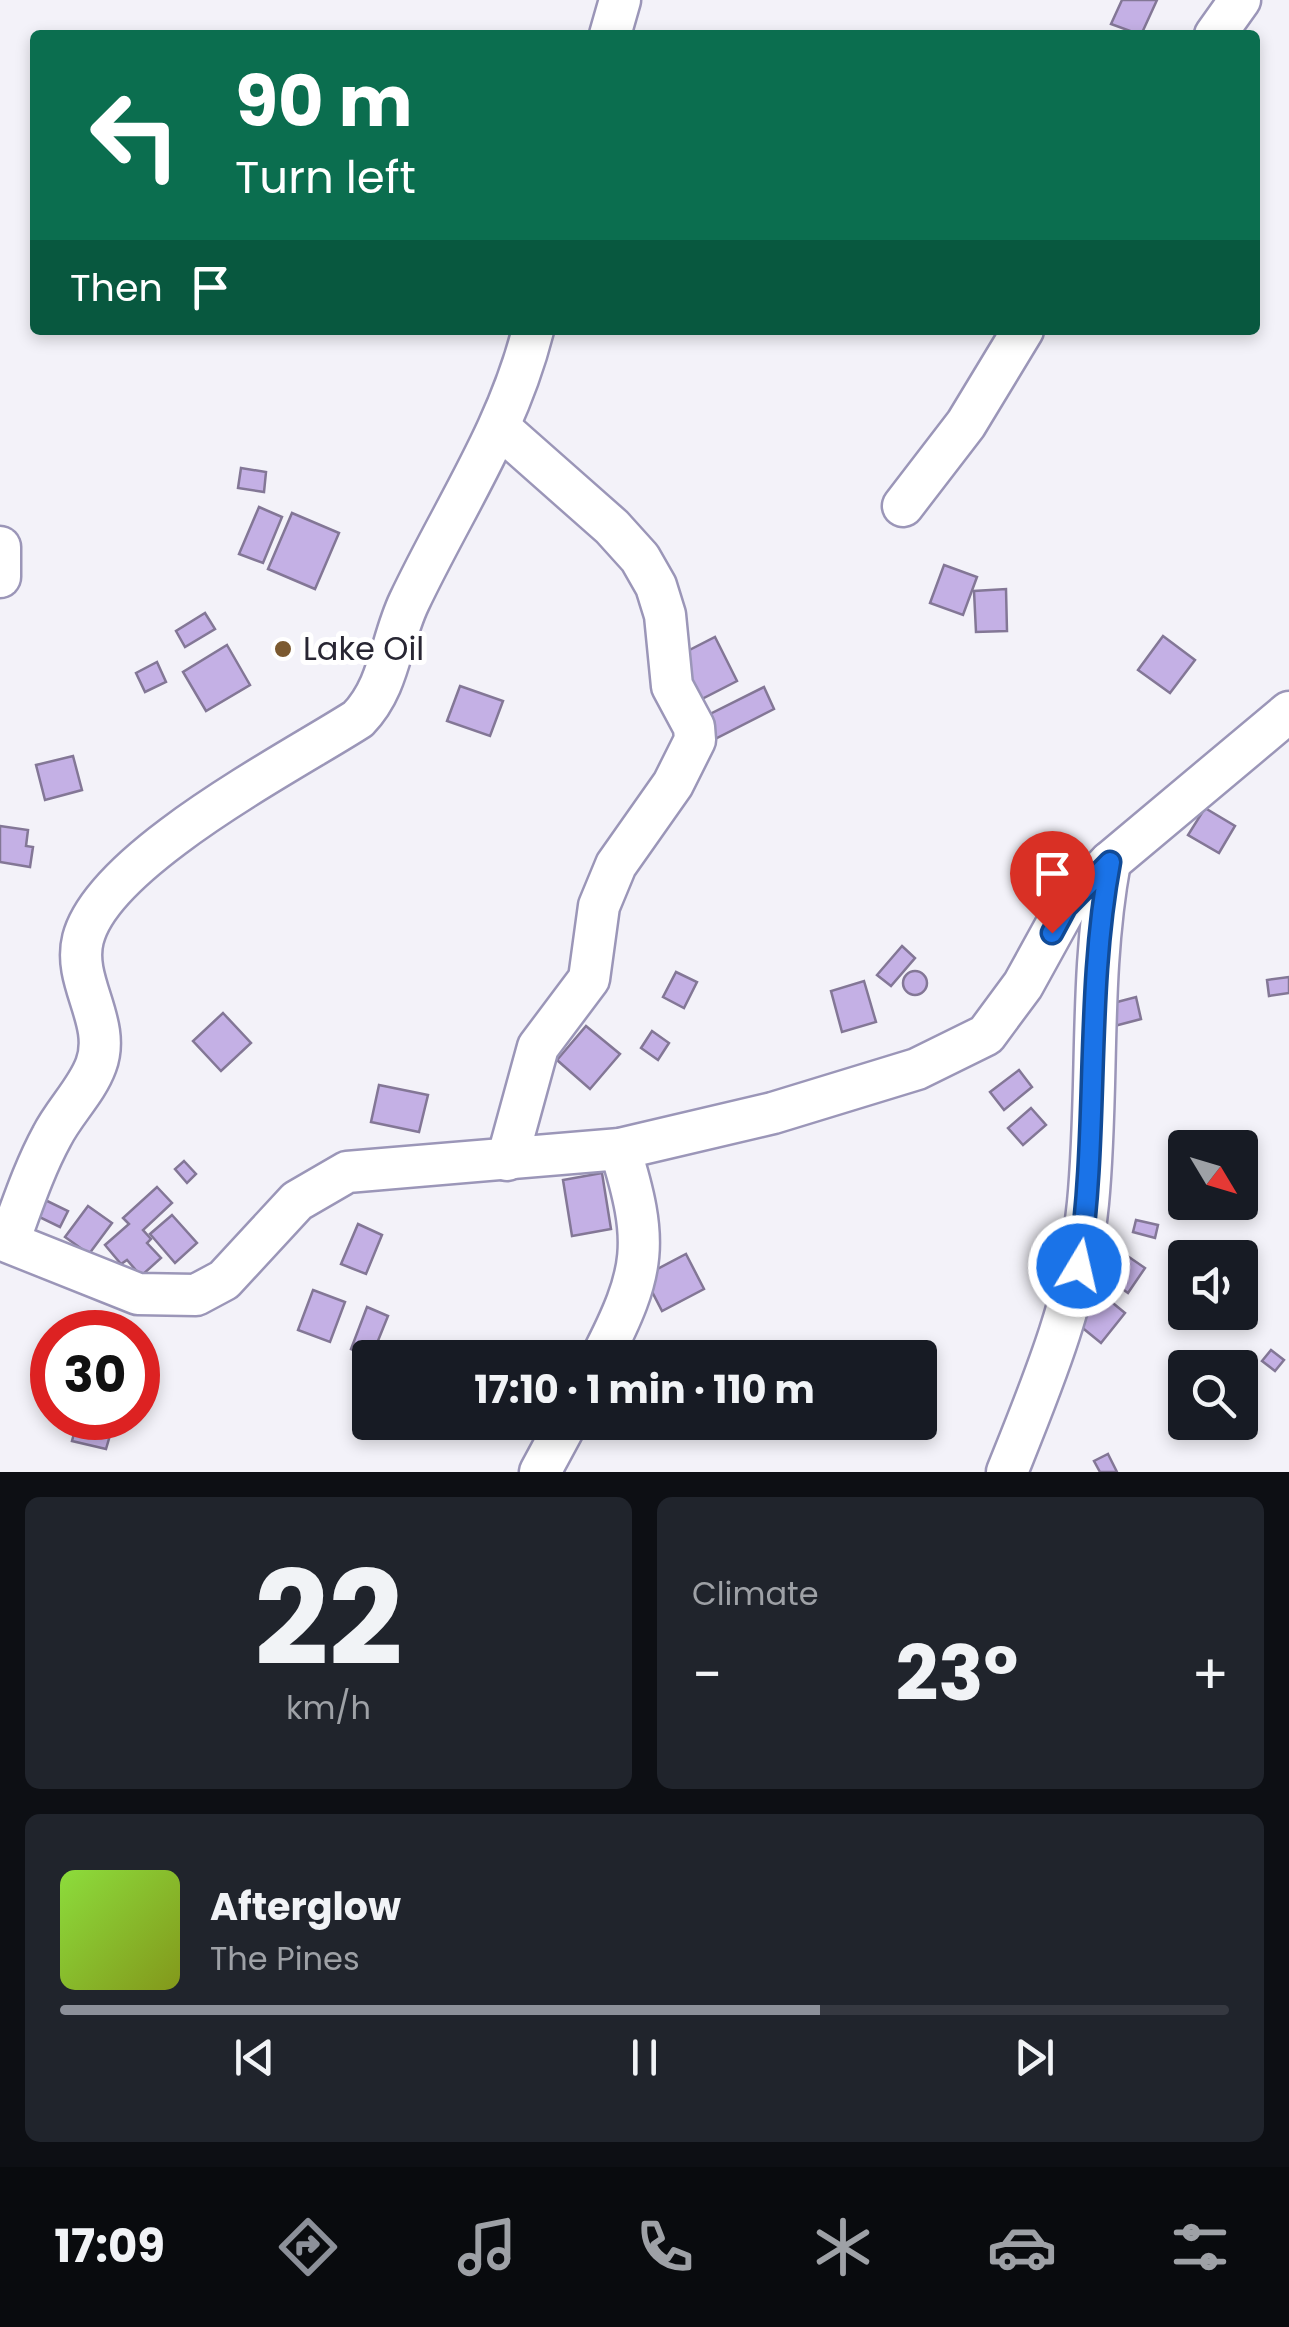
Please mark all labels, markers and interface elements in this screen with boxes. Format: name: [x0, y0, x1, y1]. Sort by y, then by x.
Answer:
text: 90 m: [235, 52, 413, 151]
icon: left: [70, 70, 200, 200]
text: Turn left: [235, 146, 416, 209]
icon: arrive: [183, 260, 238, 315]
text: Then: [70, 261, 163, 314]
place label: Lake Oil: [303, 626, 424, 671]
marker: Lake Oil: [272, 638, 294, 660]
pin: [1010, 831, 1095, 934]
icon: arrive: [1025, 846, 1080, 901]
north arrow: [1168, 1130, 1258, 1220]
map controls: [1168, 1130, 1258, 1440]
position arrow: [1027, 1214, 1131, 1318]
button: sound: [1168, 1240, 1258, 1330]
speed limit sign: 30: [30, 1310, 160, 1440]
button: search: [1168, 1350, 1258, 1440]
text: 17:10 · 1 min · 110 m: [474, 1363, 815, 1416]
text: 22: [254, 1527, 403, 1710]
text: Climate: [692, 1571, 819, 1616]
text: 23°: [895, 1621, 1018, 1726]
text: −: [692, 1636, 722, 1713]
text: +: [1191, 1636, 1229, 1713]
text: km/h: [286, 1685, 371, 1730]
text: Afterglow: [210, 1880, 401, 1933]
text: The Pines: [210, 1936, 360, 1981]
icon: previous: [227, 2030, 282, 2085]
icon: pause: [617, 2030, 672, 2085]
icon: next: [1007, 2030, 1062, 2085]
icon: directions: [273, 2212, 343, 2282]
icon: music: [452, 2212, 522, 2282]
icon: phone: [630, 2212, 700, 2282]
icon: climate: [808, 2212, 878, 2282]
icon: car: [987, 2212, 1057, 2282]
icon: filters: [1165, 2212, 1235, 2282]
text: 17:09: [54, 2215, 165, 2278]

